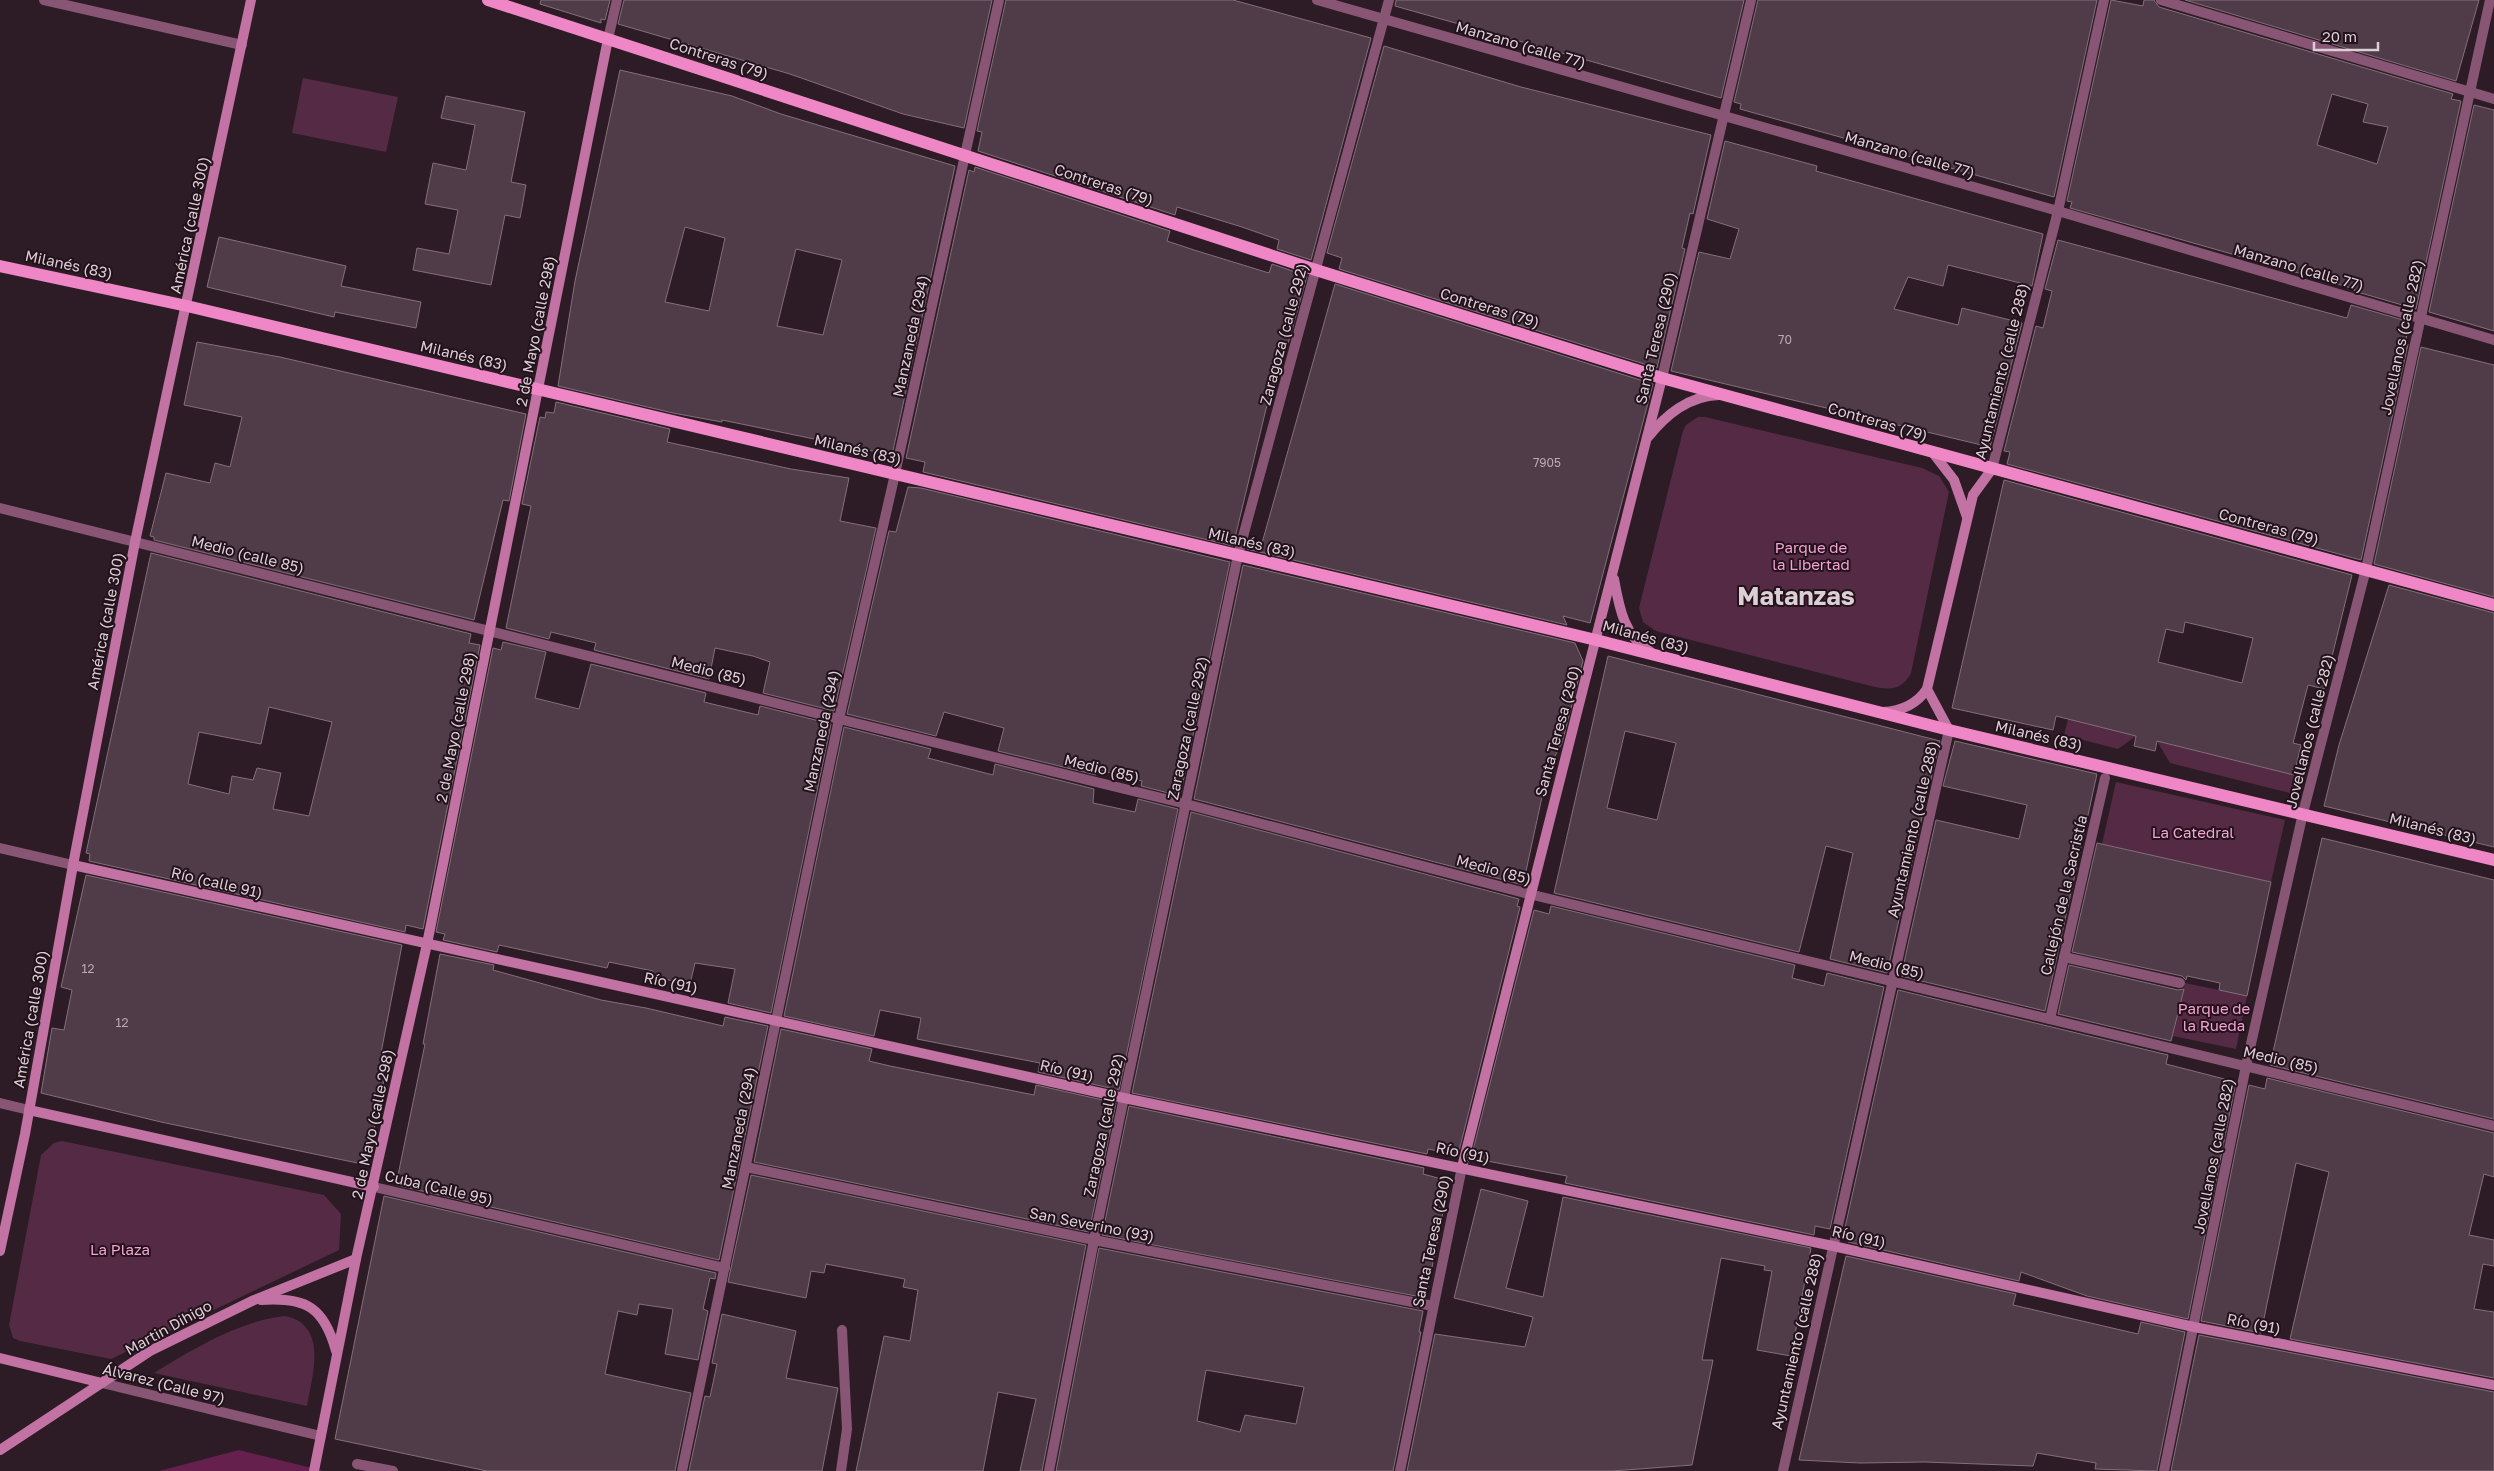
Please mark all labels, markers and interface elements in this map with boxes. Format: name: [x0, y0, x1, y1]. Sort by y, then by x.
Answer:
street label: Manzano (calle 77): [1454, 17, 1588, 71]
scale bar: [2314, 20, 2378, 52]
text: 20 m: [2322, 27, 2357, 45]
street label: Contreras (79): [667, 34, 771, 82]
street label: Manzano (calle 77): [1843, 127, 1977, 181]
street label: América (calle 300): [166, 155, 212, 295]
street label: Contreras (79): [1052, 160, 1156, 208]
street label: Manzano (calle 77): [2232, 240, 2366, 294]
street label: Milanés (83): [24, 246, 114, 282]
street label: 2 de Mayo (calle 298): [512, 254, 558, 408]
street label: Jovellanos (calle 282): [2376, 258, 2426, 416]
street label: Zaragoza (calle 292): [1255, 261, 1311, 407]
street label: Santa Teresa (290): [1631, 270, 1679, 406]
street label: Manzaneda (294): [888, 273, 932, 399]
street label: Ayuntamiento (calle 288): [1970, 281, 2032, 461]
street label: Contreras (79): [1438, 283, 1542, 331]
house number: 70: [1778, 332, 1792, 347]
street label: Milanés (83): [419, 336, 509, 374]
street label: Contreras (79): [1826, 398, 1930, 444]
street label: Milanés (83): [813, 430, 903, 468]
house number: 7905: [1533, 455, 1561, 470]
street label: Contreras (79): [2217, 504, 2321, 548]
street label: Milanés (83): [1207, 523, 1297, 561]
street label: Medio (calle 85): [190, 531, 306, 577]
park label: Parque de la Libertad: [1772, 538, 1850, 573]
street label: América (calle 300): [83, 551, 127, 691]
district label: Matanzas: [1737, 580, 1855, 611]
street label: Milanés (83): [1601, 616, 1691, 656]
street label: 2 de Mayo (calle 298): [432, 650, 478, 804]
street label: Medio (85): [670, 652, 748, 688]
street label: Jovellanos (calle 282): [2281, 652, 2337, 810]
street label: Zaragoza (calle 292): [1163, 655, 1211, 801]
street label: Santa Teresa (290): [1531, 663, 1583, 799]
street label: Manzaneda (294): [799, 668, 843, 794]
street label: Milanés (83): [1994, 716, 2084, 754]
street label: Ayuntamiento (calle 288): [1883, 739, 1941, 919]
street label: Medio (85): [1063, 750, 1141, 786]
street label: Milanés (83): [2388, 808, 2478, 848]
street label: Callejón de la Sacristía: [2036, 813, 2090, 977]
park label: La Catedral: [2152, 823, 2234, 841]
street label: Medio (85): [1455, 850, 1533, 888]
street label: Río (calle 91): [170, 863, 264, 901]
street label: Medio (85): [1848, 946, 1926, 982]
street label: América (calle 300): [9, 949, 51, 1089]
house number: 12: [82, 961, 94, 976]
street label: Río (91): [642, 968, 700, 996]
park label: Parque de la Rueda: [2178, 999, 2251, 1034]
house number: 12: [116, 1015, 128, 1030]
street label: Medio (85): [2242, 1042, 2320, 1076]
street label: 2 de Mayo (calle 298): [347, 1047, 397, 1201]
street label: Zaragoza (calle 292): [1079, 1052, 1127, 1198]
street label: Río (91): [1038, 1055, 1096, 1085]
street label: Manzaneda (294): [717, 1065, 759, 1191]
street label: Jovellanos (calle 282): [2189, 1077, 2237, 1235]
street label: Río (91): [1434, 1138, 1492, 1166]
street label: Cuba (Calle 95): [383, 1166, 495, 1208]
street label: Santa Teresa (290): [1408, 1173, 1454, 1309]
street label: San Severino (93): [1028, 1203, 1156, 1245]
street label: Río (91): [1830, 1221, 1888, 1251]
park label: La Plaza: [90, 1240, 150, 1258]
street label: Ayuntamiento (calle 288): [1767, 1251, 1825, 1431]
street label: Martin Dihigo: [121, 1296, 215, 1358]
street label: Río (91): [2225, 1309, 2283, 1337]
street label: Álvarez (Calle 97): [101, 1359, 227, 1407]

